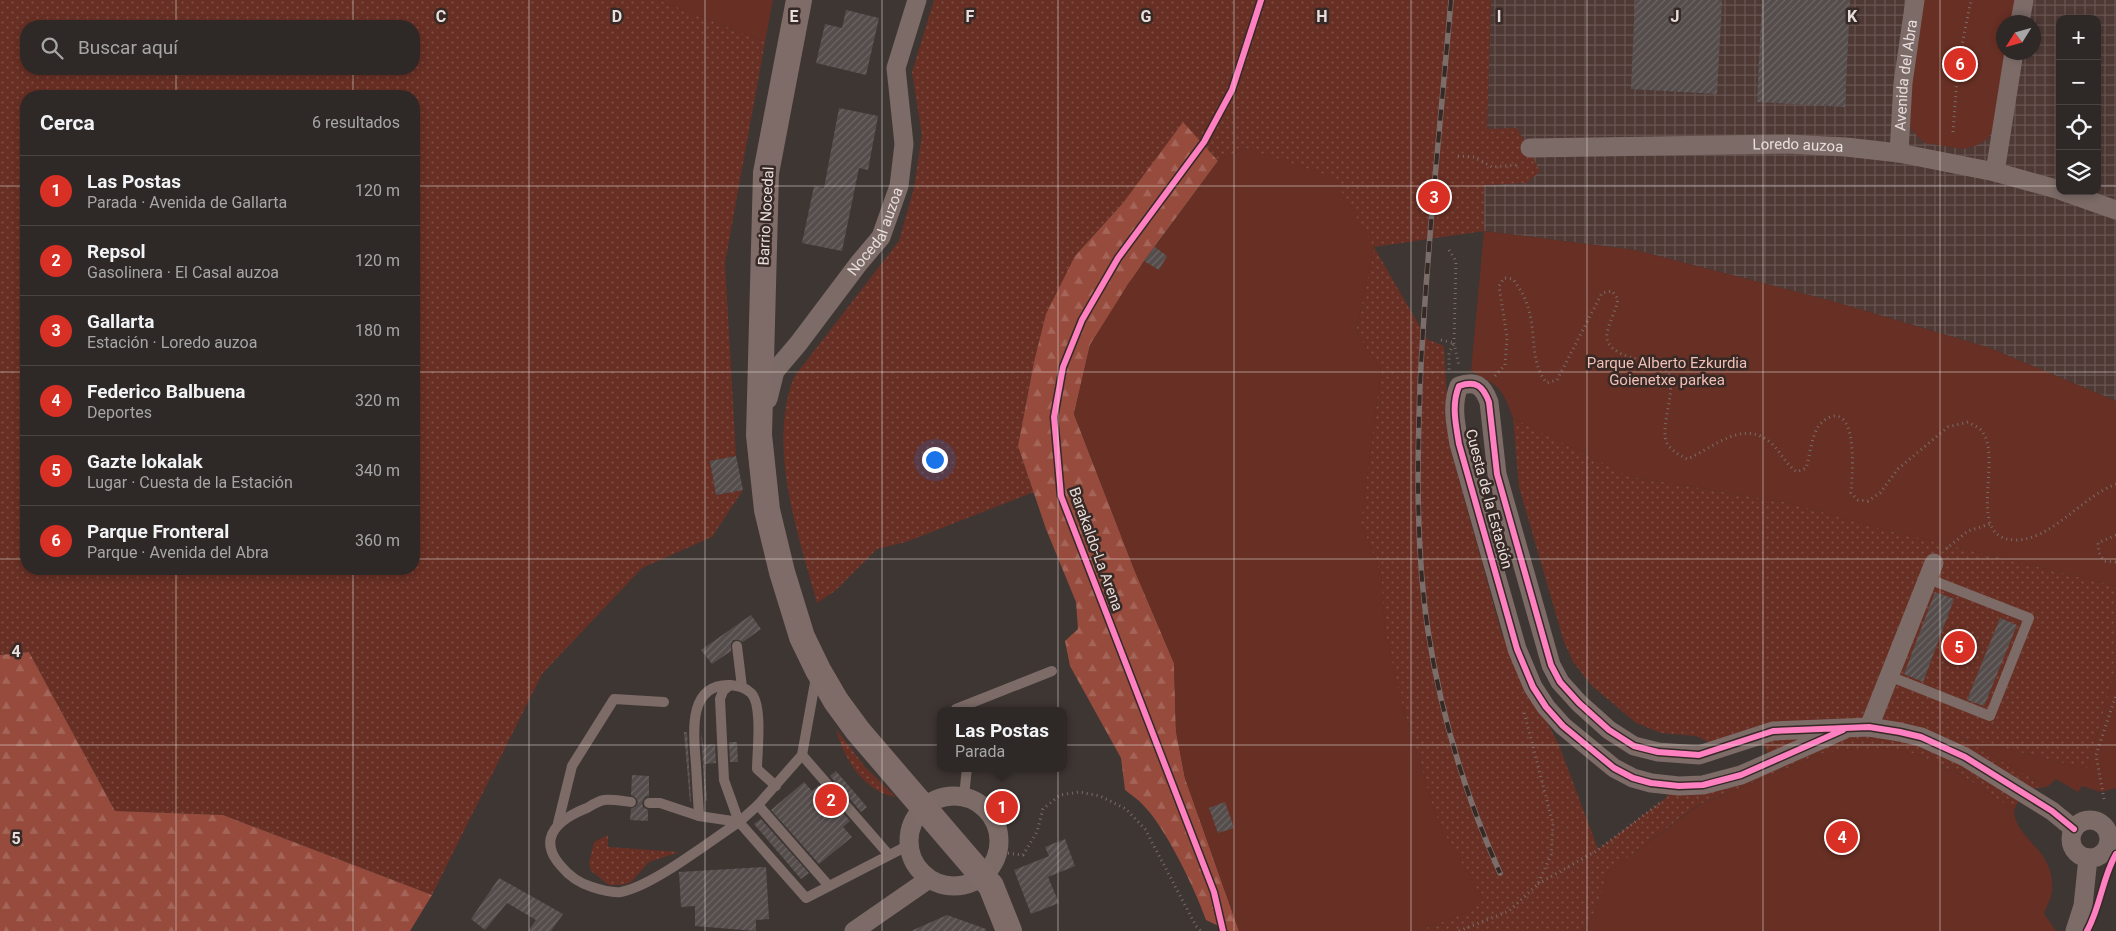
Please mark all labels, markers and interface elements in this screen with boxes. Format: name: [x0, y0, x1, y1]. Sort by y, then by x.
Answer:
text: C: [436, 7, 446, 26]
text: D: [612, 7, 622, 26]
text: E: [790, 7, 799, 26]
text: F: [966, 7, 975, 26]
text: G: [1141, 7, 1152, 26]
text: H: [1316, 7, 1328, 26]
text: I: [1497, 7, 1501, 26]
text: J: [1671, 7, 1679, 26]
text: K: [1847, 7, 1858, 26]
north arrow: [1996, 15, 2041, 60]
map controls: [2056, 15, 2101, 195]
button: +: [2056, 15, 2101, 60]
street label: Avenida del Abra: [1891, 19, 1921, 132]
search box: [20, 20, 420, 75]
icon: search: [38, 34, 66, 62]
text: Buscar aquí: [78, 36, 178, 59]
pin: 6: [1944, 45, 1976, 83]
button: −: [2056, 60, 2101, 105]
button: locate: [2056, 105, 2101, 150]
text: Cerca: [40, 111, 95, 135]
text: 6 resultados: [312, 113, 400, 132]
street label: Loredo auzoa: [1752, 135, 1844, 156]
button: layers: [2056, 150, 2101, 195]
street label: Barrio Nocedal: [754, 166, 778, 266]
text: Las Postas: [87, 170, 181, 193]
pin: 3: [1418, 178, 1450, 216]
text: 1: [51, 181, 61, 200]
text: 120 m: [355, 181, 400, 200]
street label: Nocedal auzoa: [844, 185, 907, 279]
text: Parada · Avenida de Gallarta: [87, 193, 287, 212]
text: Repsol: [87, 240, 146, 263]
text: 2: [51, 251, 61, 270]
text: 120 m: [355, 251, 400, 270]
text: Gasolinera · El Casal auzoa: [87, 263, 279, 282]
text: Gallarta: [87, 310, 154, 333]
text: 3: [51, 321, 61, 340]
text: 180 m: [355, 321, 400, 340]
text: Estación · Loredo auzoa: [87, 333, 257, 352]
park label: Parque Alberto Ezkurdia Goienetxe parkea: [1587, 354, 1747, 389]
text: Federico Balbuena: [87, 380, 246, 403]
text: 4: [51, 391, 61, 410]
text: 320 m: [355, 391, 400, 410]
text: Deportes: [87, 403, 152, 422]
street label: Cuesta de la Estación: [1462, 427, 1516, 571]
your location: [922, 447, 948, 473]
text: Gazte lokalak: [87, 450, 203, 473]
text: 5: [51, 461, 61, 480]
text: 340 m: [355, 461, 400, 480]
text: Lugar · Cuesta de la Estación: [87, 473, 293, 492]
street label: Barakaldo-La Arena: [1065, 485, 1127, 613]
text: Parque Fronteral: [87, 520, 229, 543]
text: 6: [51, 531, 61, 550]
text: 360 m: [355, 531, 400, 550]
text: Parque · Avenida del Abra: [87, 543, 269, 562]
pin: 5: [1943, 628, 1975, 666]
text: 4: [11, 642, 21, 661]
popup: [937, 707, 1067, 772]
text: Las Postas: [955, 719, 1049, 742]
text: Parada: [955, 742, 1005, 761]
pin: 2: [815, 781, 847, 819]
pin: 1: [986, 788, 1018, 826]
pin: 4: [1826, 818, 1858, 856]
text: 5: [11, 829, 21, 848]

